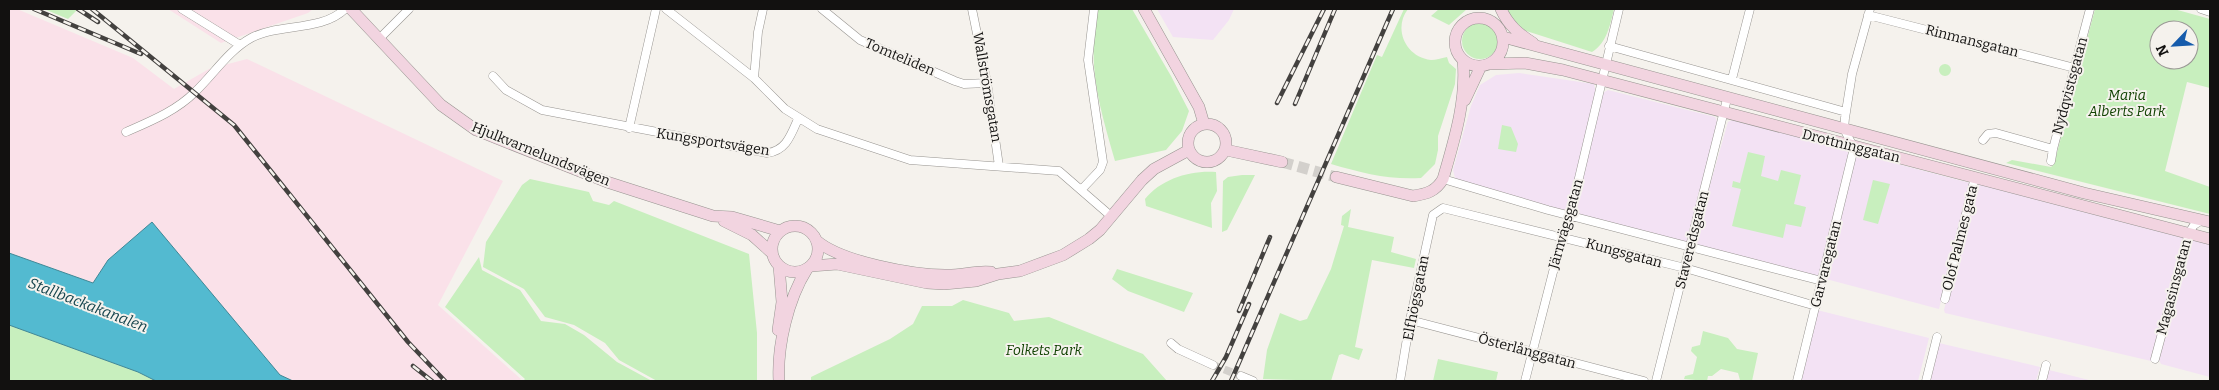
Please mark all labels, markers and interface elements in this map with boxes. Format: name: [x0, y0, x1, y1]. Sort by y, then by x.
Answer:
north arrow: [2149, 20, 2199, 70]
street label: Rinmansgatan: [1924, 21, 2020, 61]
street label: Wallströmsgatan: [969, 31, 1005, 143]
street label: Tomteliden: [862, 35, 938, 79]
street label: Nydqvistsgatan: [2049, 35, 2091, 137]
text: N: [2153, 42, 2173, 59]
park label: Maria Alberts Park: [2087, 87, 2166, 120]
street label: Hjulkvarnelundsvägen: [469, 118, 613, 190]
street label: Kungsportsvägen: [655, 125, 771, 159]
street label: Drottninggatan: [1800, 126, 1902, 166]
street label: Järnvägsgatan: [1545, 177, 1587, 272]
street label: Olof Palmes gata: [1939, 183, 1981, 293]
street label: Staveredsgatan: [1672, 189, 1712, 291]
street label: Garvaregatan: [1807, 219, 1845, 309]
street label: Kungsgatan: [1584, 235, 1664, 271]
street label: Magasinsgatan: [2153, 237, 2195, 337]
street label: Elfhögsgatan: [1399, 254, 1433, 342]
water label: Stallbackakanalen: [26, 274, 150, 336]
street label: Österlånggatan: [1476, 330, 1578, 372]
park label: Folkets Park: [1006, 342, 1083, 359]

